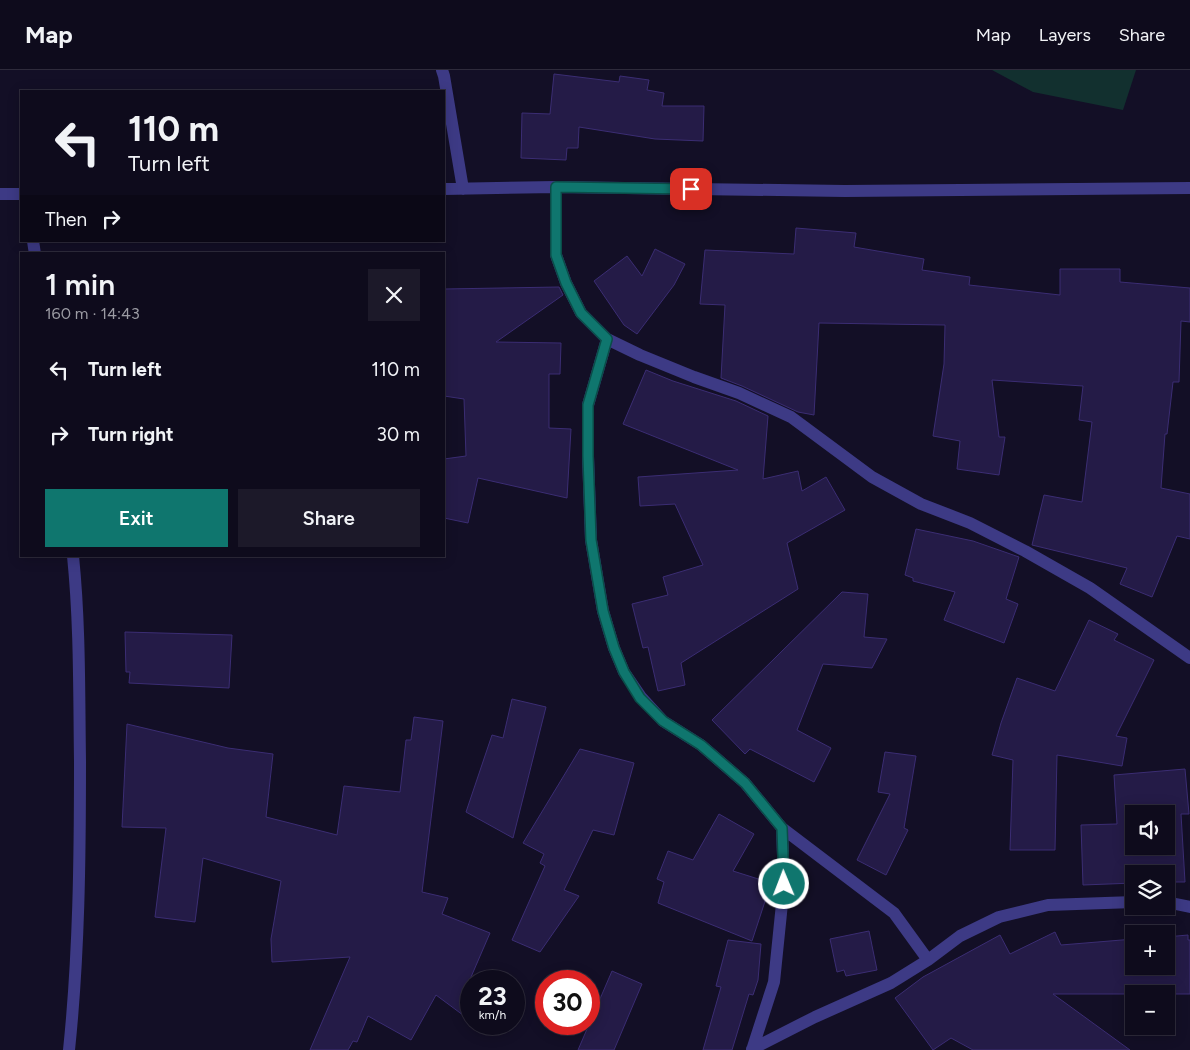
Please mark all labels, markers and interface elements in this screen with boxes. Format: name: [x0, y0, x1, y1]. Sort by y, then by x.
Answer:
text: Map: [25, 20, 73, 49]
text: Map: [976, 24, 1011, 46]
text: Layers: [1039, 24, 1091, 46]
text: Share: [1119, 24, 1165, 46]
text: 110 m: [128, 108, 219, 150]
icon: left: [45, 110, 110, 175]
text: Turn left: [128, 150, 210, 177]
pin: [670, 168, 712, 210]
icon: arrive: [677, 175, 705, 203]
icon: right: [97, 205, 125, 233]
text: Then: [45, 208, 87, 231]
text: 1 min: [45, 266, 115, 303]
button: close: [368, 269, 420, 321]
text: 160 m · 14:43: [45, 304, 140, 323]
icon: left: [45, 356, 73, 384]
text: Turn left: [88, 358, 162, 381]
text: 110 m: [371, 358, 420, 381]
icon: right: [45, 421, 73, 449]
text: Turn right: [88, 423, 174, 446]
text: 30 m: [377, 423, 420, 446]
button: Exit: [45, 489, 228, 547]
button: Share: [238, 489, 420, 547]
map controls: [1125, 805, 1175, 1035]
button: sound: [1125, 805, 1175, 855]
position arrow: [757, 857, 809, 909]
button: layers: [1125, 865, 1175, 915]
button: +: [1125, 925, 1175, 975]
speed limit sign: 30: [535, 970, 600, 1035]
text: 23: [478, 981, 507, 1011]
button: −: [1125, 985, 1175, 1035]
text: km/h: [479, 1008, 506, 1022]

